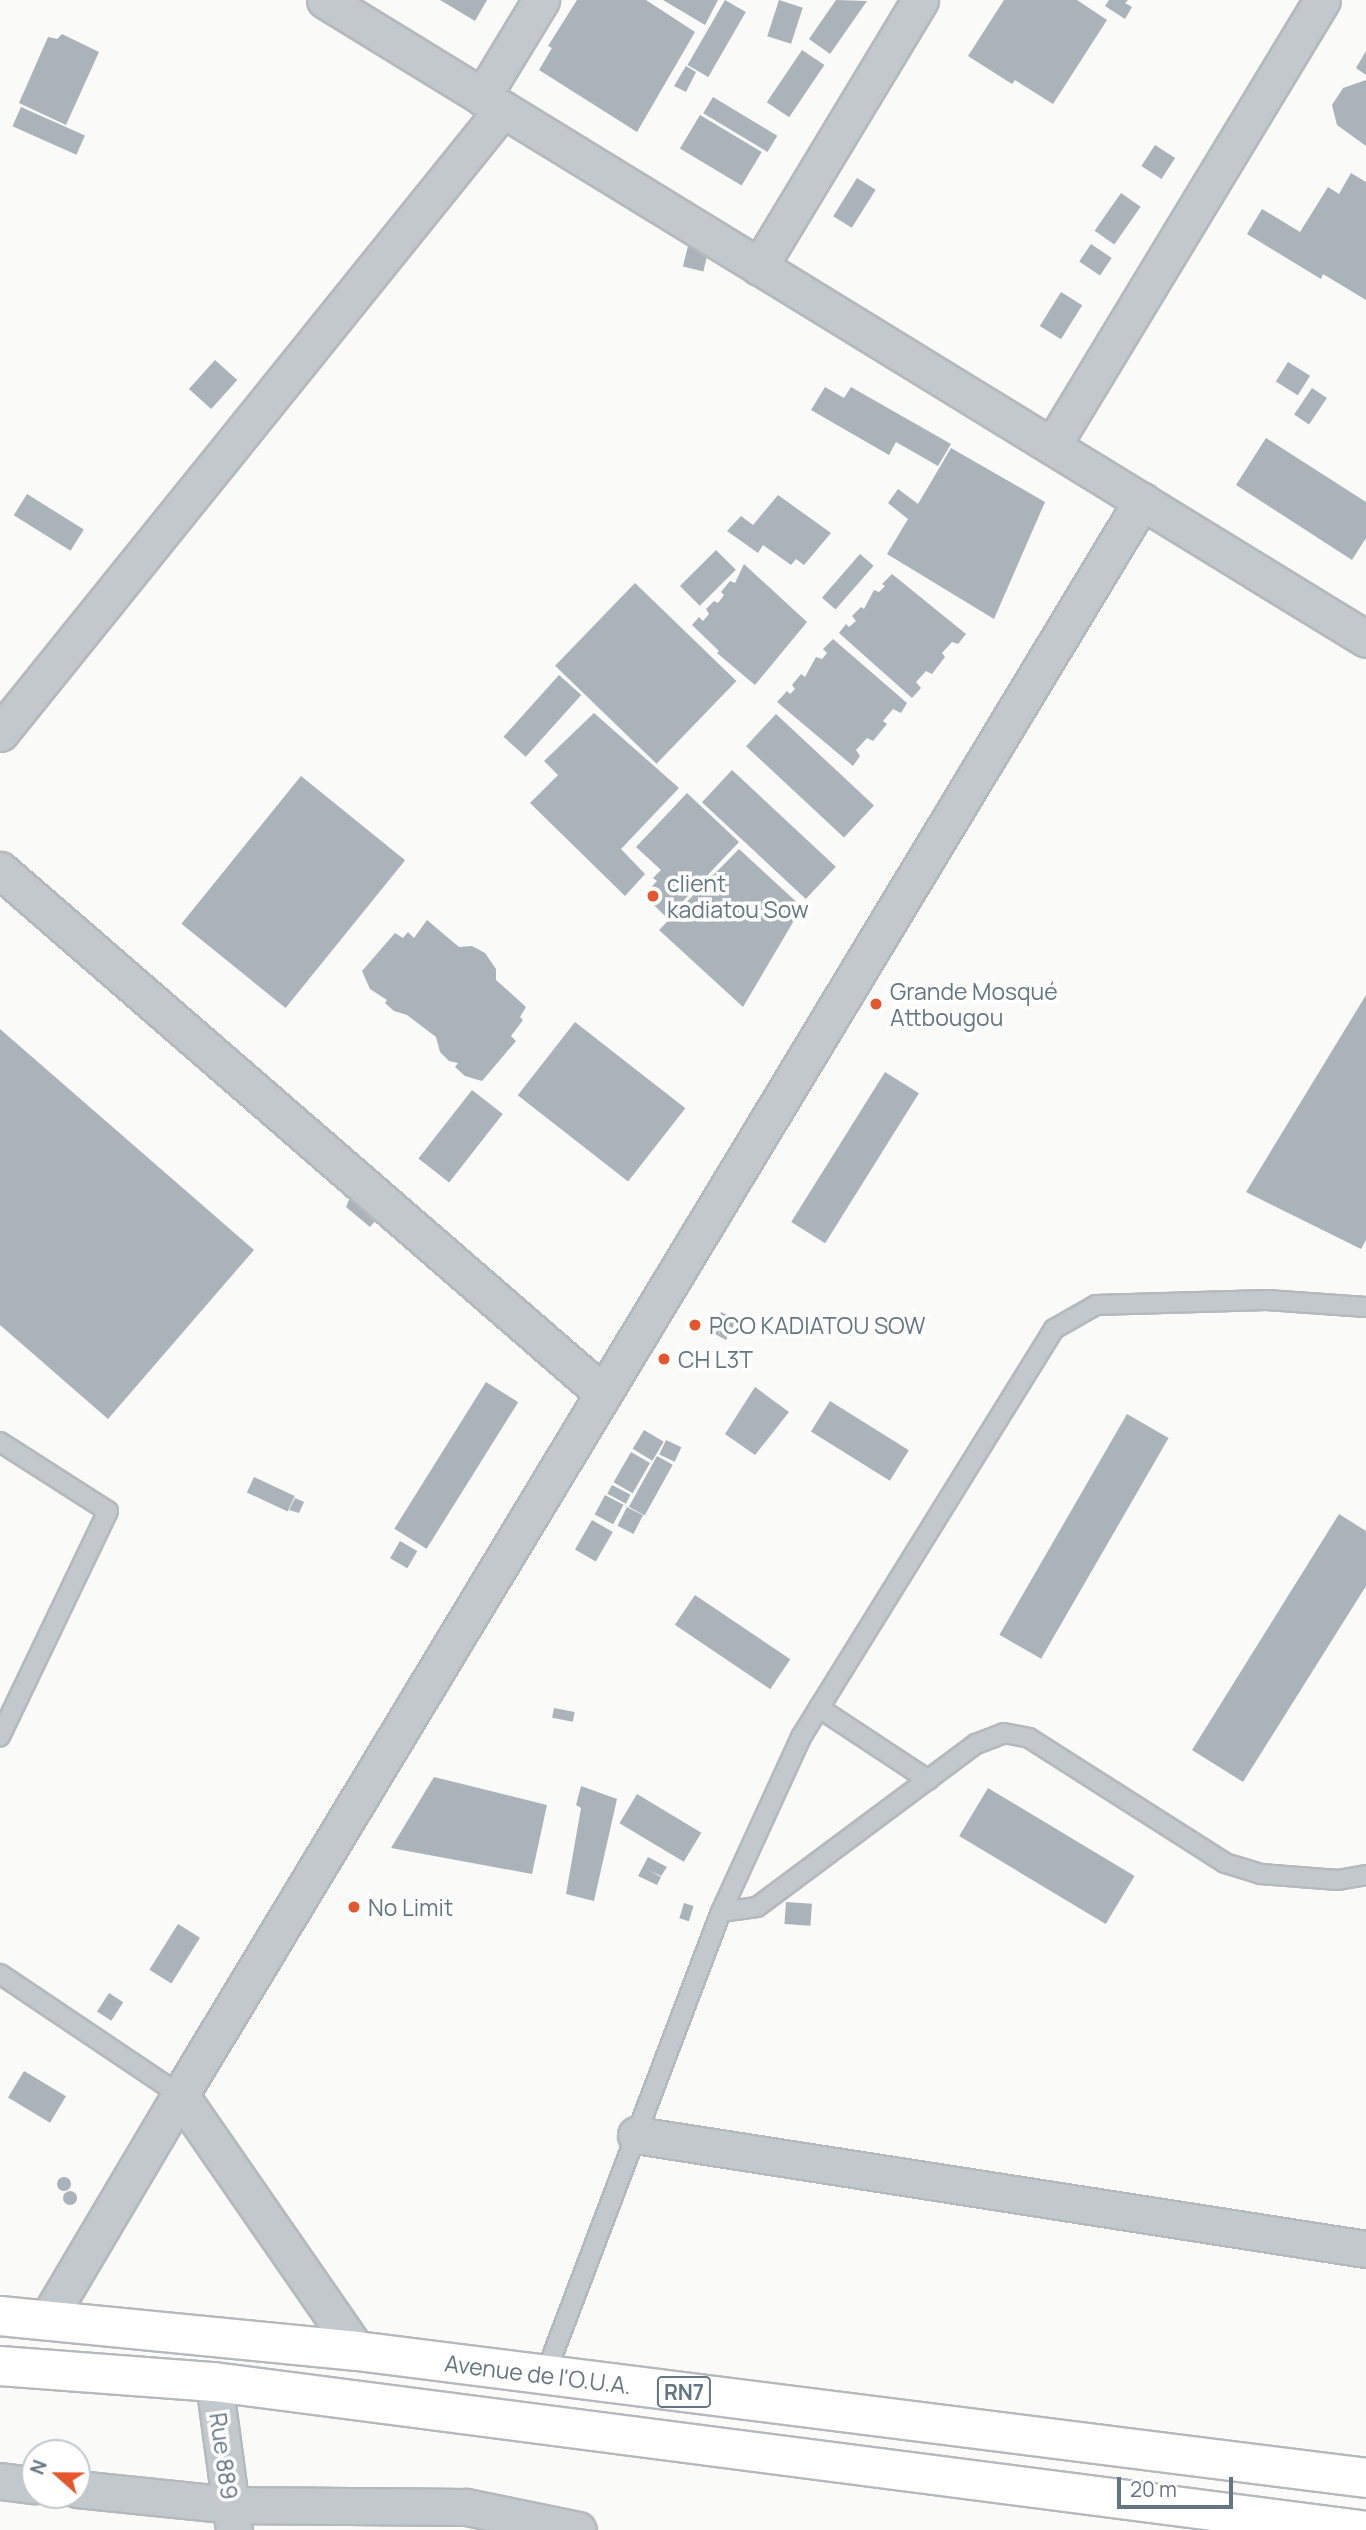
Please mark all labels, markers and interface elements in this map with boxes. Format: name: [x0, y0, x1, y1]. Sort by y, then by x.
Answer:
place label: client kadiatou Sow: [667, 869, 809, 923]
marker: client kadiatou Sow: [645, 888, 661, 904]
place label: Grande Mosqué Attbougou: [890, 977, 1058, 1031]
marker: Grande Mosqué Attbougou: [868, 996, 884, 1012]
place label: PCO KADIATOU SOW: [709, 1311, 926, 1339]
marker: PCO KADIATOU SOW: [687, 1317, 703, 1333]
place label: CH L3T: [678, 1345, 753, 1373]
marker: CH L3T: [656, 1351, 672, 1367]
place label: No Limit: [368, 1893, 453, 1921]
marker: No Limit: [346, 1899, 362, 1915]
street label: Avenue de l'O.U.A.: [443, 2349, 633, 2399]
road number: RN7: [656, 2374, 712, 2410]
street label: Rue 889: [204, 2411, 244, 2501]
north arrow: [21, 2439, 91, 2509]
text: N: [24, 2456, 53, 2478]
scale bar: [1121, 2464, 1236, 2508]
text: 20 m: [1130, 2475, 1177, 2503]

